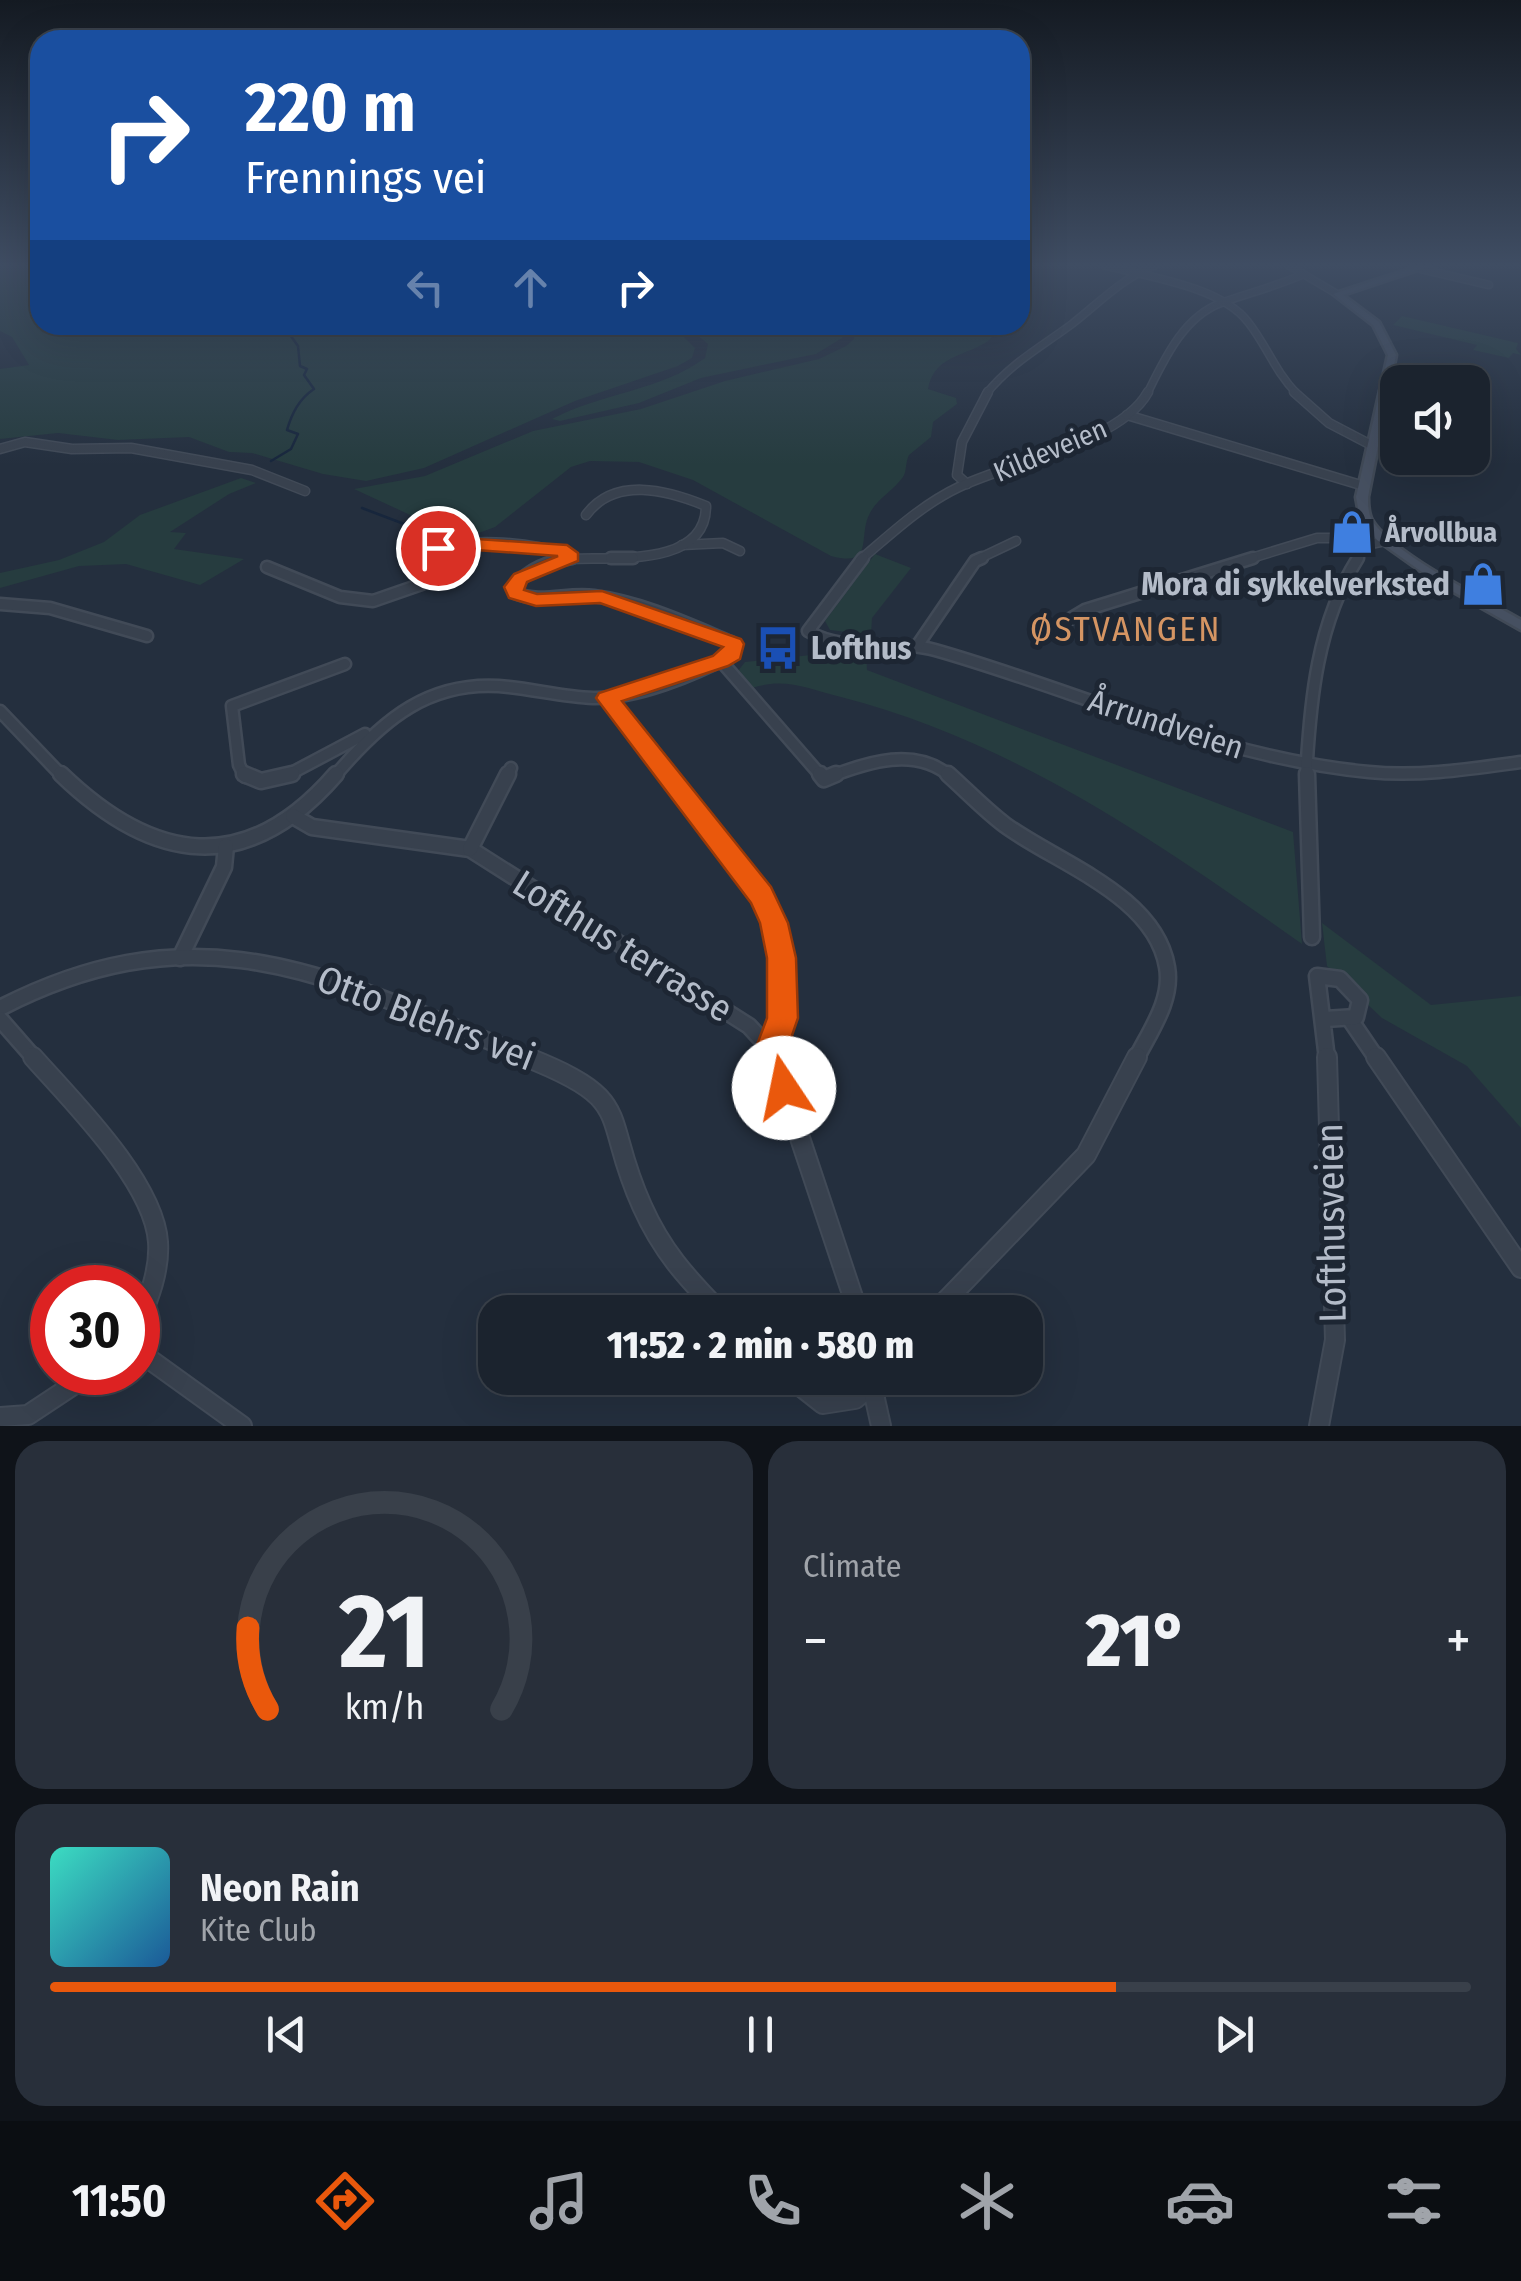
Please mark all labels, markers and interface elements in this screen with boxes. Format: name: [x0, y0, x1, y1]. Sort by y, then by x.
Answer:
text: 220 m: [245, 66, 416, 150]
icon: right: [80, 70, 210, 200]
text: Frennings vei: [245, 151, 486, 205]
icon: left: [398, 260, 453, 315]
icon: ahead: [503, 260, 558, 315]
icon: right: [608, 260, 663, 315]
map controls: [1380, 365, 1490, 475]
button: sound: [1380, 365, 1490, 475]
street label: Kildeveien: [989, 412, 1112, 489]
pin: [396, 506, 481, 591]
shop icon: Årvollbua: [1328, 508, 1376, 556]
place label: Årvollbua: [1384, 514, 1497, 549]
icon: arrive: [411, 521, 466, 576]
shop icon: Mora di sykkelverksted: [1459, 560, 1507, 608]
place label: Mora di sykkelverksted: [1141, 565, 1450, 603]
district label: ØSTVANGEN: [1030, 608, 1222, 650]
bus stop icon: Lofthus: [754, 624, 802, 672]
place label: Lofthus: [811, 629, 912, 667]
street label: Årrundveien: [1084, 680, 1249, 767]
street label: Lofthus terrasse: [505, 860, 741, 1032]
street label: Otto Blehrs vei: [311, 955, 541, 1081]
position arrow: [732, 1036, 836, 1140]
street label: Lofthusveien: [1306, 1123, 1356, 1323]
speed limit sign: 30: [30, 1265, 160, 1395]
text: 11:52 · 2 min · 580 m: [607, 1322, 914, 1368]
text: Climate: [803, 1547, 902, 1585]
text: 21: [338, 1570, 429, 1695]
text: 21°: [1086, 1596, 1188, 1686]
text: −: [803, 1608, 828, 1674]
text: +: [1446, 1608, 1471, 1674]
text: km/h: [344, 1686, 424, 1728]
text: Neon Rain: [200, 1865, 360, 1911]
text: Kite Club: [200, 1911, 316, 1949]
icon: previous: [259, 2007, 314, 2062]
icon: pause: [733, 2007, 788, 2062]
icon: next: [1207, 2007, 1262, 2062]
icon: directions: [310, 2166, 380, 2236]
icon: music: [524, 2166, 594, 2236]
icon: phone: [738, 2166, 808, 2236]
icon: climate: [952, 2166, 1022, 2236]
icon: car: [1165, 2166, 1235, 2236]
icon: filters: [1379, 2166, 1449, 2236]
text: 11:50: [72, 2174, 166, 2228]

